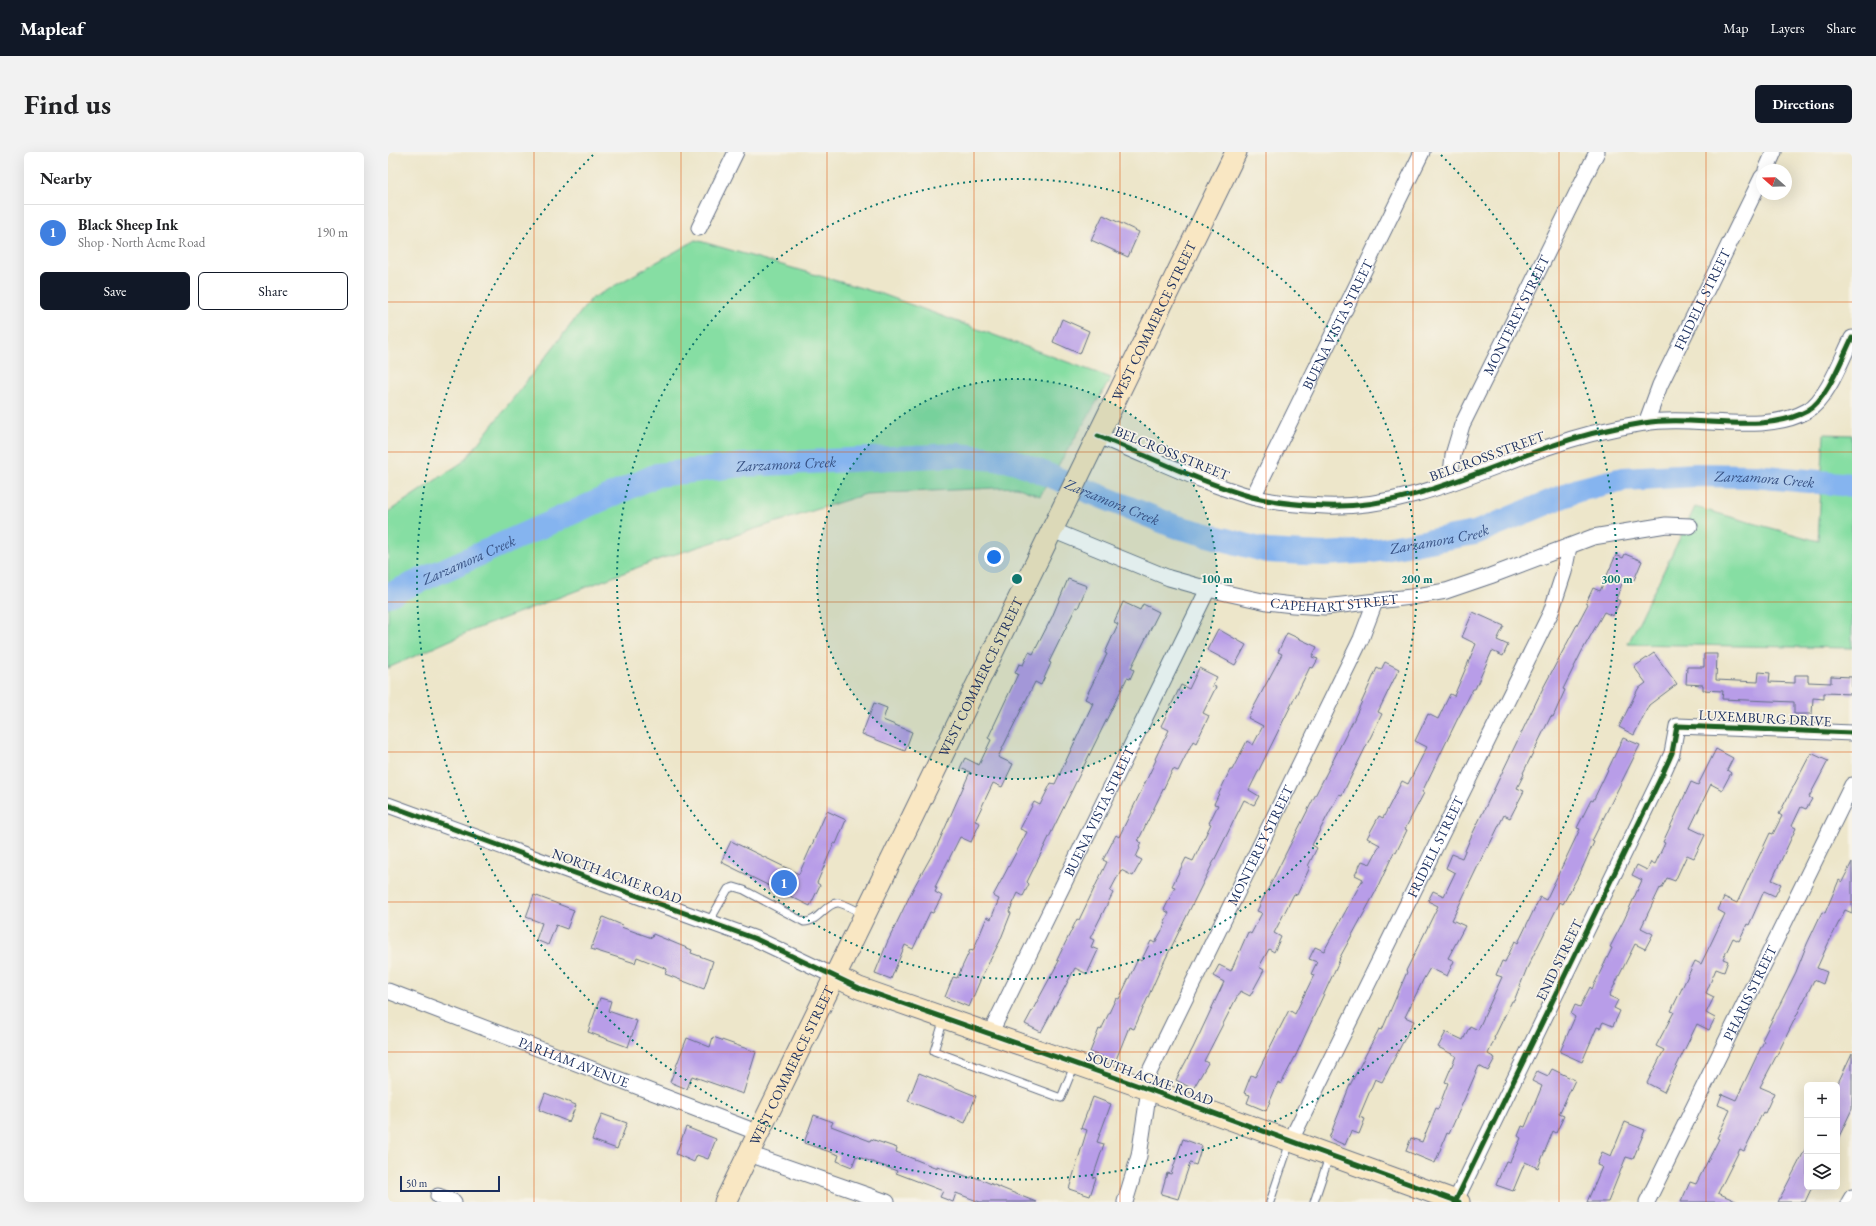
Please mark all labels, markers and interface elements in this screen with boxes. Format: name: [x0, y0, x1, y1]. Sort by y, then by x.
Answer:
text: Mapleaf: [20, 16, 84, 41]
text: Map: [1723, 19, 1748, 37]
text: Layers: [1770, 19, 1805, 37]
text: Share: [1827, 19, 1856, 37]
button: Directions: [1755, 85, 1852, 123]
text: Find us: [24, 86, 111, 122]
north arrow: [1756, 164, 1792, 200]
text: Nearby: [40, 167, 92, 189]
text: Black Sheep Ink: [78, 215, 178, 234]
text: 1: [50, 224, 56, 241]
text: 190 m: [317, 224, 348, 241]
text: Shop · North Acme Road: [78, 234, 205, 251]
street label: WEST COMMERCE STREET: [1107, 238, 1200, 403]
street label: FRIDELL STREET: [1670, 245, 1735, 353]
street label: MONTEREY STREET: [1479, 252, 1554, 378]
street label: BUENA VISTA STREET: [1298, 256, 1377, 393]
button: Save: [40, 272, 190, 310]
button: Share: [198, 272, 348, 310]
street label: BELCROSS STREET: [1112, 422, 1232, 484]
street label: BELCROSS STREET: [1427, 427, 1548, 485]
water label: Zarzamora Creek: [734, 451, 837, 475]
water label: Zarzamora Creek: [1713, 466, 1815, 491]
water label: Zarzamora Creek: [1062, 473, 1163, 529]
water label: Zarzamora Creek: [1387, 519, 1492, 558]
water label: Zarzamora Creek: [418, 530, 518, 589]
your location: [984, 547, 1004, 567]
text: 100 m: [1201, 571, 1233, 587]
text: 200 m: [1401, 571, 1433, 587]
text: 300 m: [1601, 571, 1633, 587]
centre of rings: [1010, 572, 1024, 586]
street label: CAPEHART STREET: [1269, 590, 1400, 616]
street label: WEST COMMERCE STREET: [934, 594, 1027, 759]
street label: LUXEMBURG DRIVE: [1698, 706, 1832, 730]
street label: BUENA VISTA STREET: [1060, 743, 1139, 879]
street label: MONTEREY STREET: [1223, 782, 1297, 908]
street label: FRIDELL STREET: [1403, 793, 1468, 900]
street label: NORTH ACME ROAD: [550, 844, 685, 908]
pin: 1: [771, 868, 797, 898]
street label: ENID STREET: [1532, 916, 1587, 1004]
street label: PHARIS STREET: [1719, 942, 1781, 1044]
street label: WEST COMMERCE STREET: [745, 982, 838, 1148]
street label: PARHAM AVENUE: [516, 1033, 632, 1091]
street label: SOUTH ACME ROAD: [1084, 1047, 1216, 1110]
map controls: [1804, 1082, 1840, 1190]
button: +: [1804, 1082, 1840, 1118]
button: −: [1804, 1118, 1840, 1154]
button: layers: [1804, 1154, 1840, 1190]
scale bar: [400, 1174, 500, 1193]
text: 50 m: [406, 1176, 427, 1190]

